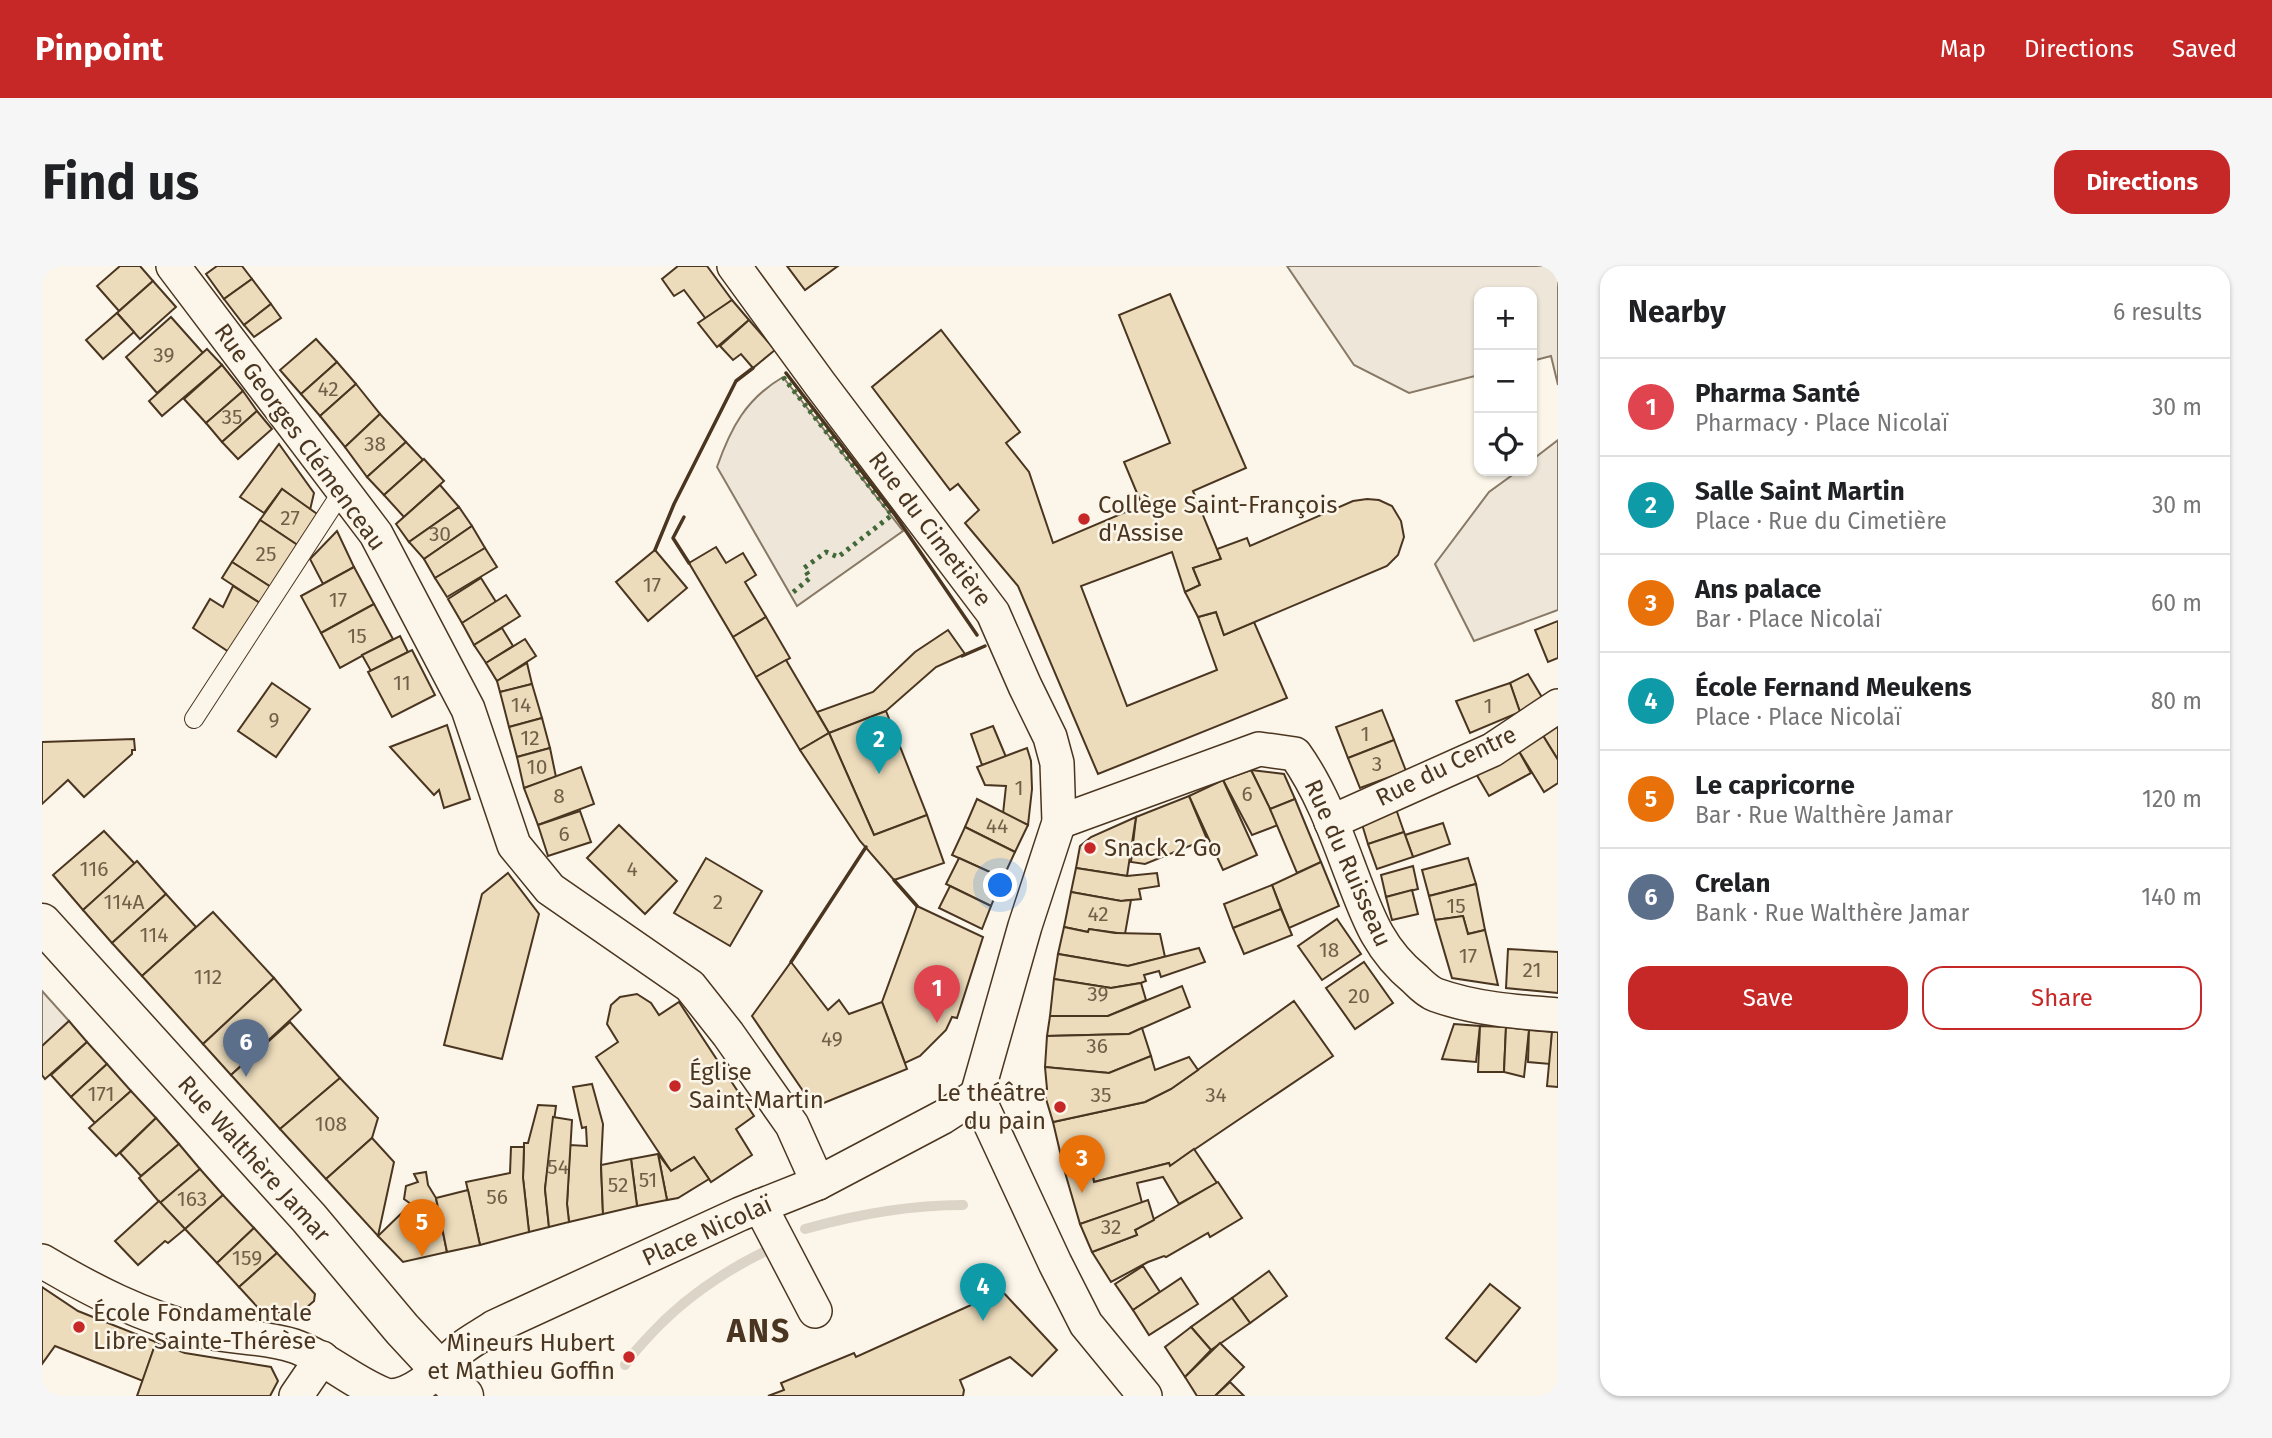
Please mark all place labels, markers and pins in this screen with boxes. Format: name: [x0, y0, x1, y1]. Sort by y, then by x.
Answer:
place label: Collège Saint-François d'Assise: [1098, 491, 1337, 547]
marker: Collège Saint-François d'Assise: [1076, 511, 1092, 527]
pin: 2: [856, 716, 902, 774]
place label: Snack 2 Go: [1104, 834, 1222, 862]
marker: Snack 2 Go: [1082, 840, 1098, 856]
pin: 1: [914, 965, 960, 1023]
pin: 6: [223, 1019, 269, 1077]
place label: Église Saint-Martin: [689, 1057, 824, 1114]
marker: Église Saint-Martin: [667, 1078, 683, 1094]
place label: Le théâtre du pain: [936, 1079, 1046, 1135]
marker: Le théâtre du pain: [1052, 1099, 1068, 1115]
pin: 3: [1059, 1135, 1105, 1193]
pin: 5: [399, 1199, 445, 1257]
pin: 4: [960, 1263, 1006, 1321]
place label: École Fondamentale Libre Sainte-Thérèse: [93, 1298, 316, 1355]
marker: École Fondamentale Libre Sainte-Thérèse: [71, 1319, 87, 1335]
place label: Mineurs Hubert et Mathieu Goffin: [427, 1329, 615, 1385]
marker: Mineurs Hubert et Mathieu Goffin: [621, 1349, 637, 1365]

